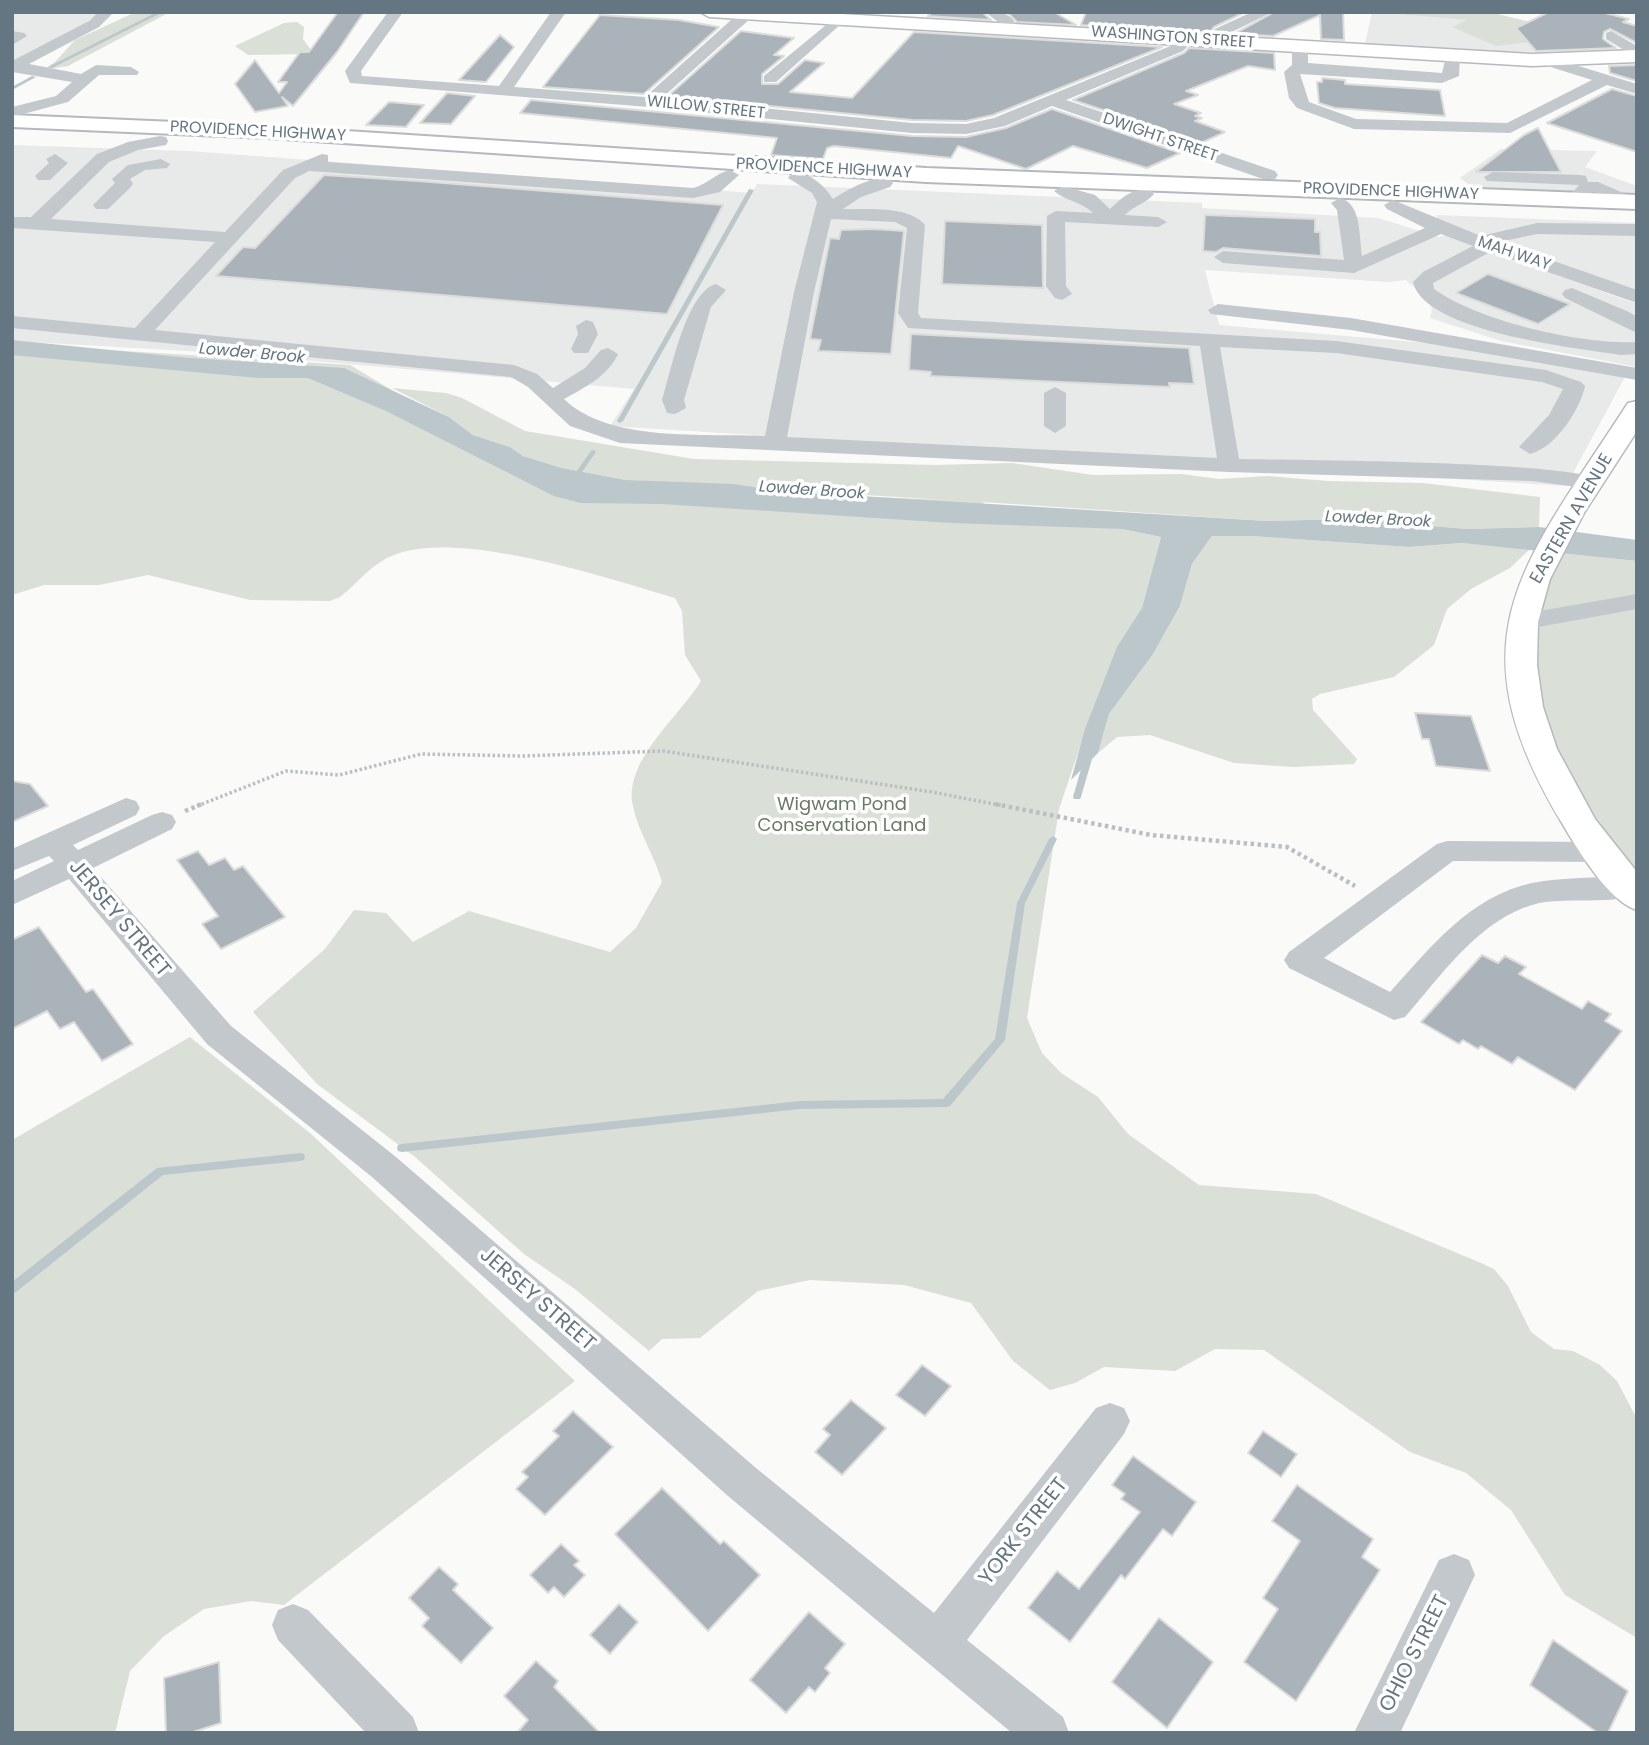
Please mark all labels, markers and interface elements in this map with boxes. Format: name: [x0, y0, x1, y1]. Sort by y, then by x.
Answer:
street label: WASHINGTON STREET: [1090, 23, 1256, 53]
street label: WILLOW STREET: [646, 92, 766, 124]
street label: DWIGHT STREET: [1100, 109, 1220, 167]
street label: PROVIDENCE HIGHWAY: [170, 118, 346, 146]
street label: PROVIDENCE HIGHWAY: [736, 155, 912, 183]
street label: PROVIDENCE HIGHWAY: [1303, 179, 1479, 205]
street label: MAH WAY: [1475, 233, 1553, 275]
water label: Lowder Brook: [198, 340, 306, 368]
street label: EASTERN AVENUE: [1526, 450, 1618, 588]
water label: Lowder Brook: [758, 478, 866, 504]
water label: Lowder Brook: [1324, 508, 1432, 532]
park label: Wigwam Pond Conservation Land: [758, 794, 926, 836]
street label: JERSEY STREET: [63, 855, 175, 983]
street label: JERSEY STREET: [474, 1243, 600, 1357]
street label: YORK STREET: [974, 1473, 1074, 1591]
street label: OHIO STREET: [1375, 1591, 1455, 1717]

